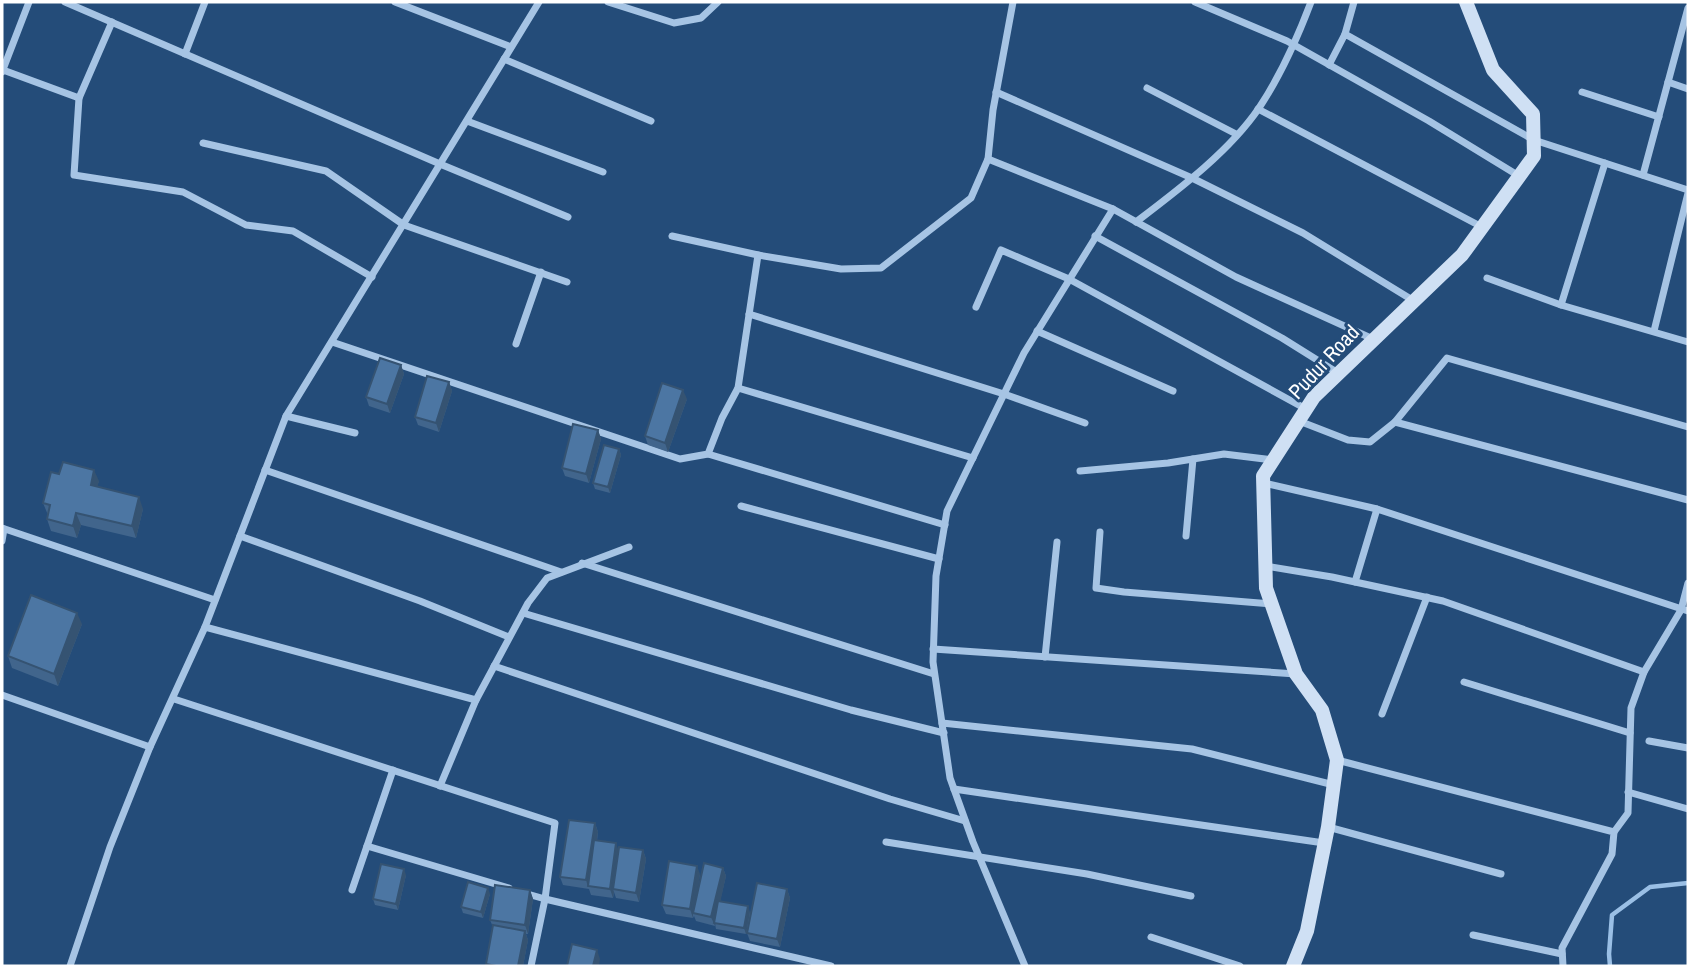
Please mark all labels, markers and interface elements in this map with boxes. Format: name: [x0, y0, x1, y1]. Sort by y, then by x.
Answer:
street label: Pudur Road: [1282, 318, 1366, 405]

